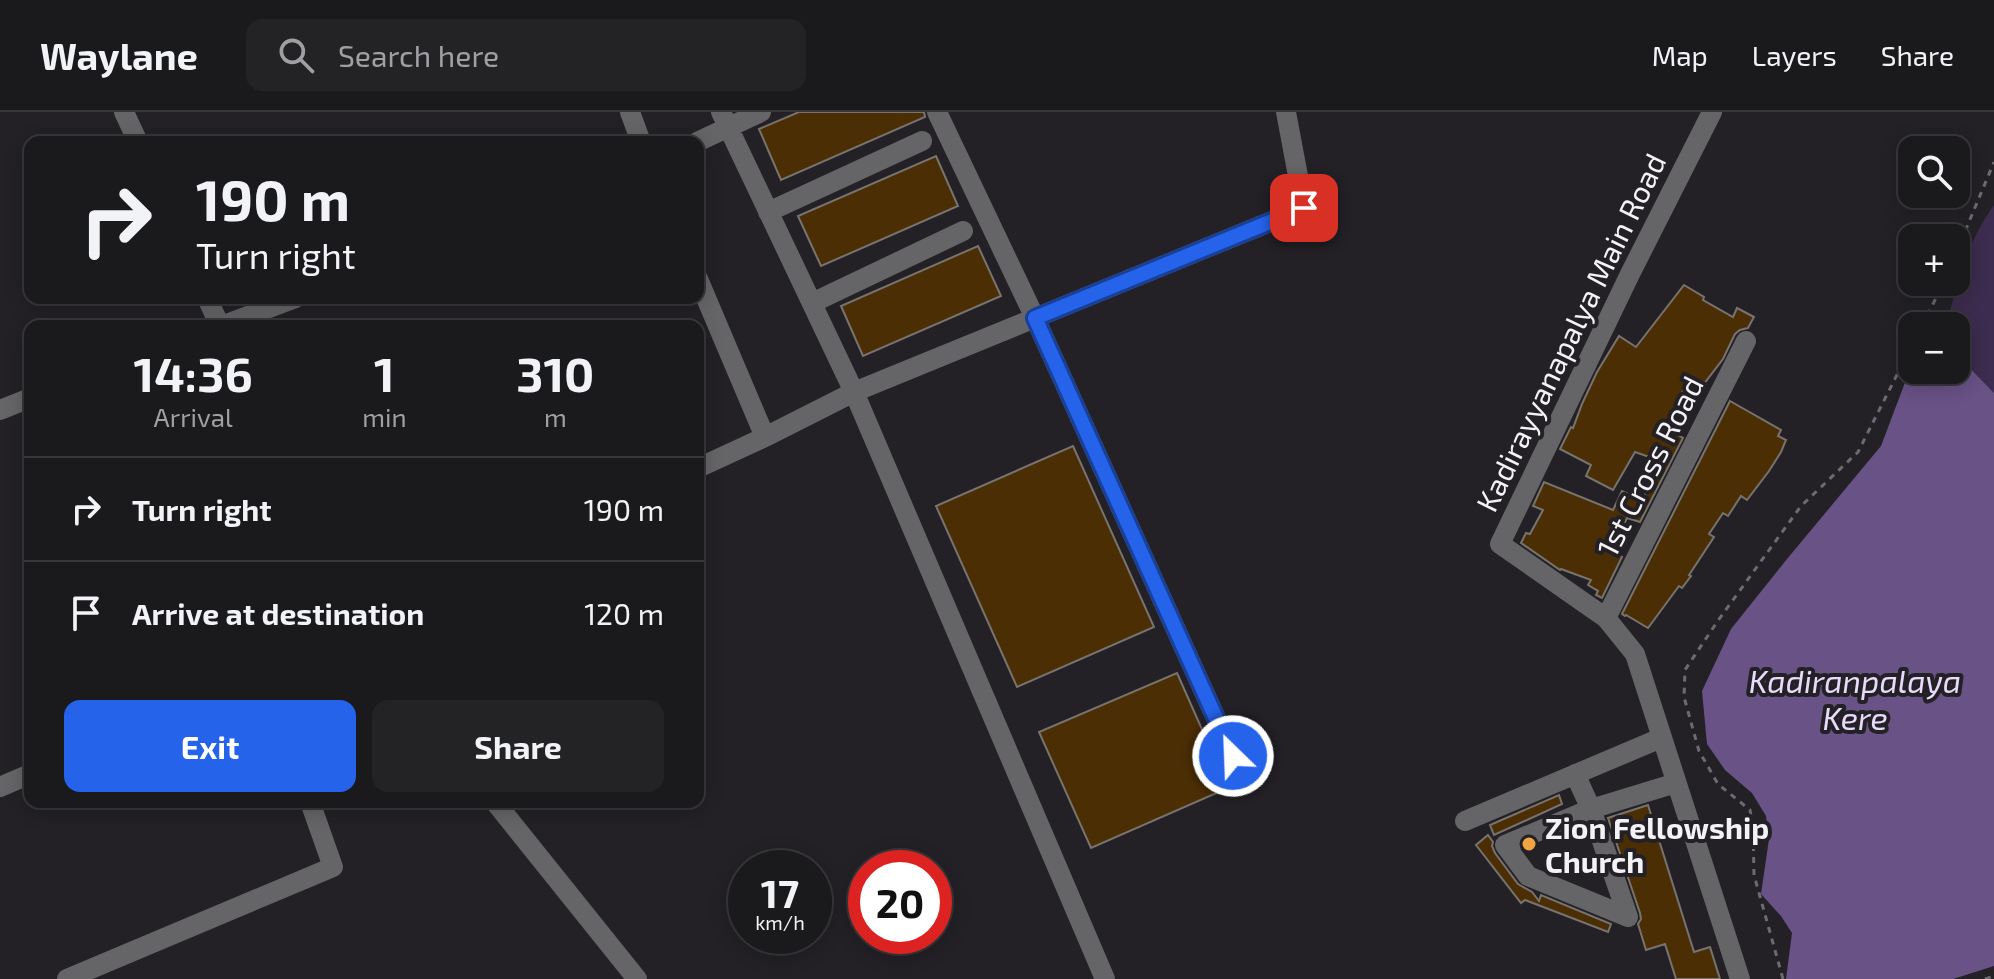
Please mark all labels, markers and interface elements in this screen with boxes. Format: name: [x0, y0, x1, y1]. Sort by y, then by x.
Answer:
search box: [246, 19, 806, 91]
text: Waylane: [40, 32, 198, 78]
icon: search: [274, 33, 318, 77]
text: Search here: [338, 37, 499, 73]
text: Map: [1652, 38, 1708, 72]
text: Layers: [1752, 38, 1837, 72]
text: Share: [1881, 38, 1954, 72]
map controls: [1898, 136, 1970, 384]
button: search: [1898, 136, 1970, 208]
street label: Kadirayyanapalya Main Road: [1468, 147, 1672, 517]
text: 190 m: [196, 165, 350, 232]
icon: right: [64, 168, 168, 272]
pin: [1270, 174, 1338, 242]
icon: arrive: [1282, 186, 1326, 230]
button: +: [1898, 224, 1970, 296]
text: Turn right: [196, 233, 356, 276]
button: −: [1898, 312, 1970, 384]
text: 14:36: [134, 344, 253, 402]
text: 1: [374, 344, 395, 402]
text: 310: [516, 344, 594, 402]
street label: 1st Cross Road: [1588, 370, 1710, 562]
text: Arrival: [154, 401, 233, 432]
text: min: [362, 401, 407, 432]
text: m: [544, 401, 567, 432]
icon: right: [64, 487, 108, 531]
text: Turn right: [132, 491, 272, 527]
text: 190 m: [584, 491, 664, 527]
icon: arrive: [64, 591, 108, 635]
text: Arrive at destination: [132, 595, 424, 631]
text: 120 m: [584, 595, 664, 631]
water label: Kadiranpalaya Kere: [1749, 661, 1961, 736]
button: Exit: [64, 700, 356, 792]
button: Share: [372, 700, 664, 792]
position arrow: [1191, 714, 1275, 798]
place label: Zion Fellowship Church: [1545, 809, 1769, 879]
marker: Zion Fellowship Church: [1520, 835, 1538, 853]
speed limit sign: 20: [848, 850, 952, 954]
text: 17: [761, 868, 799, 916]
text: km/h: [755, 910, 805, 934]

